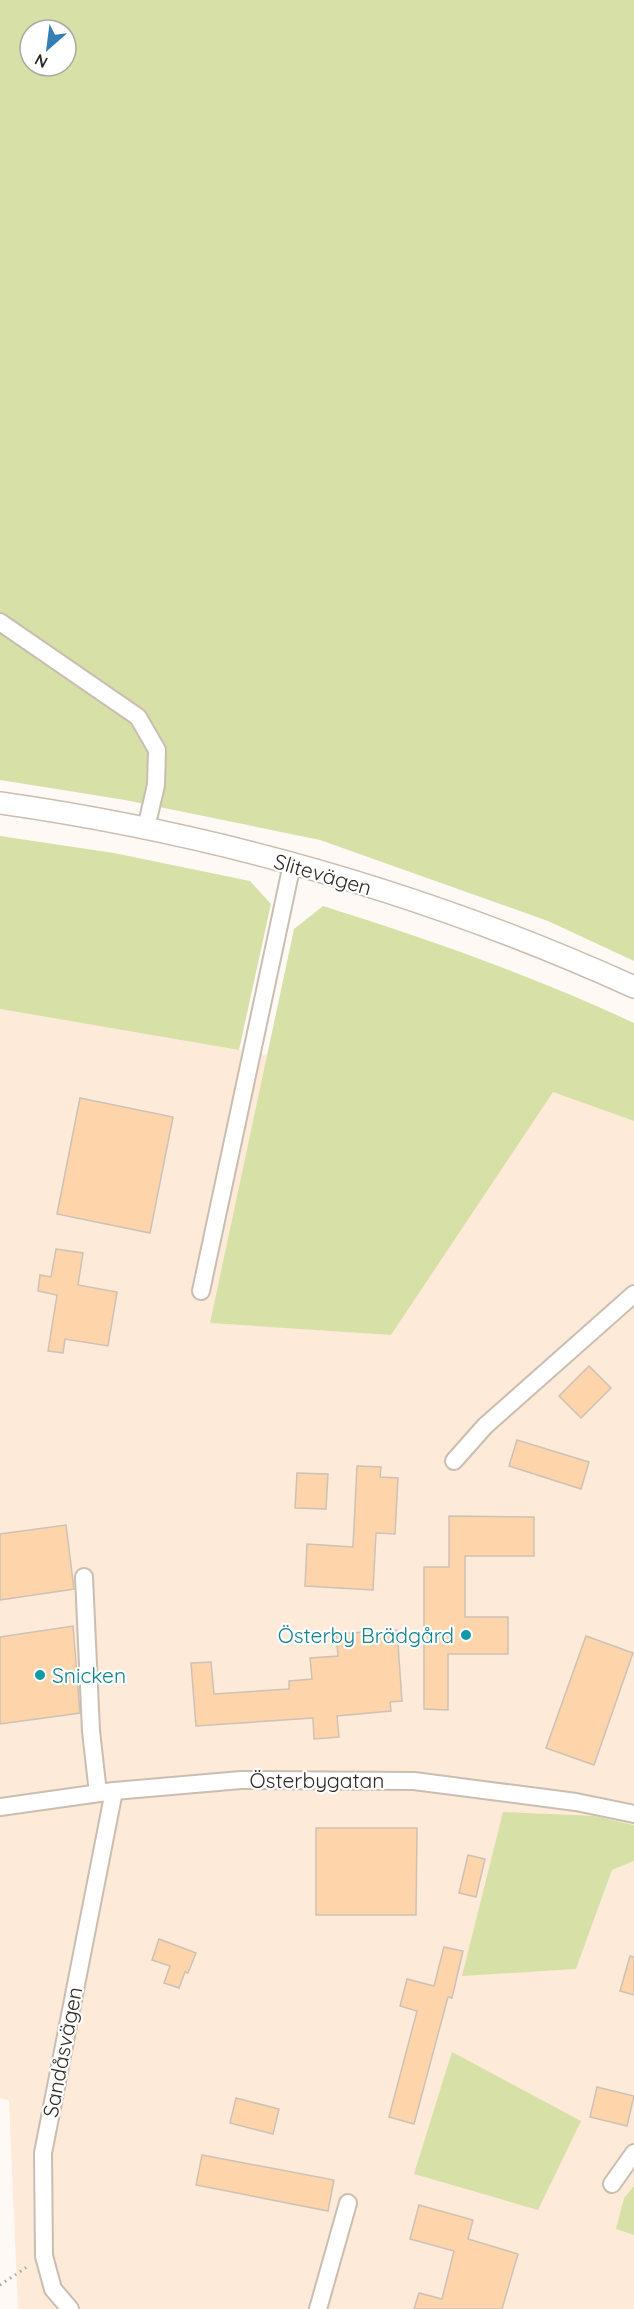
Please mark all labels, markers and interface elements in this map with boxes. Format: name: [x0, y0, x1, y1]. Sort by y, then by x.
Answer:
north arrow: [18, 18, 78, 78]
text: N: [31, 50, 51, 73]
street label: Slitevägen: [271, 848, 375, 900]
place label: Österby Brädgård: [278, 1622, 454, 1648]
marker: Österby Brädgård: [459, 1628, 473, 1642]
place label: Snicken: [52, 1662, 126, 1688]
marker: Snicken: [33, 1668, 47, 1682]
street label: Österbygatan: [250, 1767, 384, 1793]
street label: Sandåsvägen: [37, 1985, 87, 2119]

